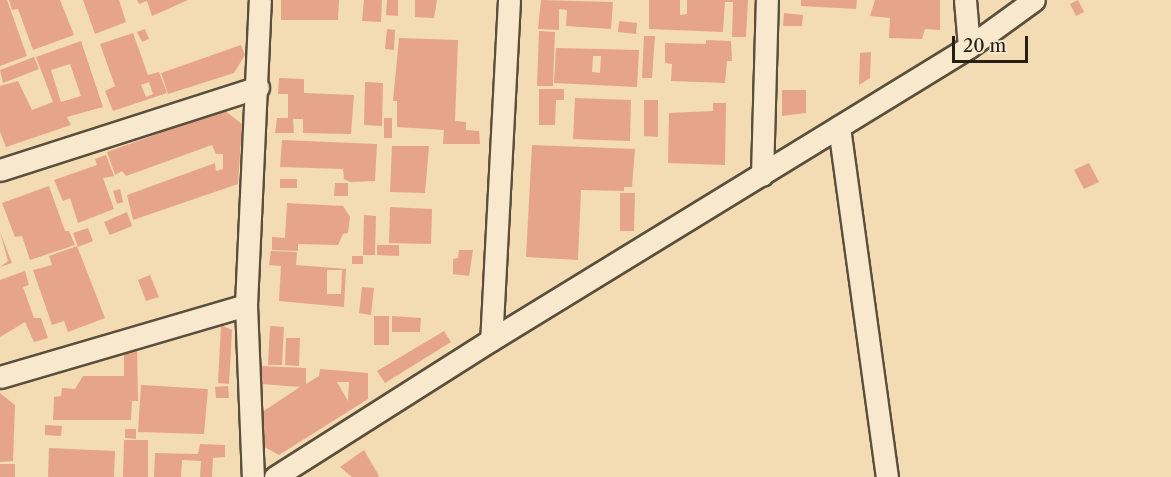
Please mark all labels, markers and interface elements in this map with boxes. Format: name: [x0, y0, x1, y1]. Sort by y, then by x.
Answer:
scale bar: [955, 24, 1032, 62]
text: 20 m: [963, 35, 1006, 57]

